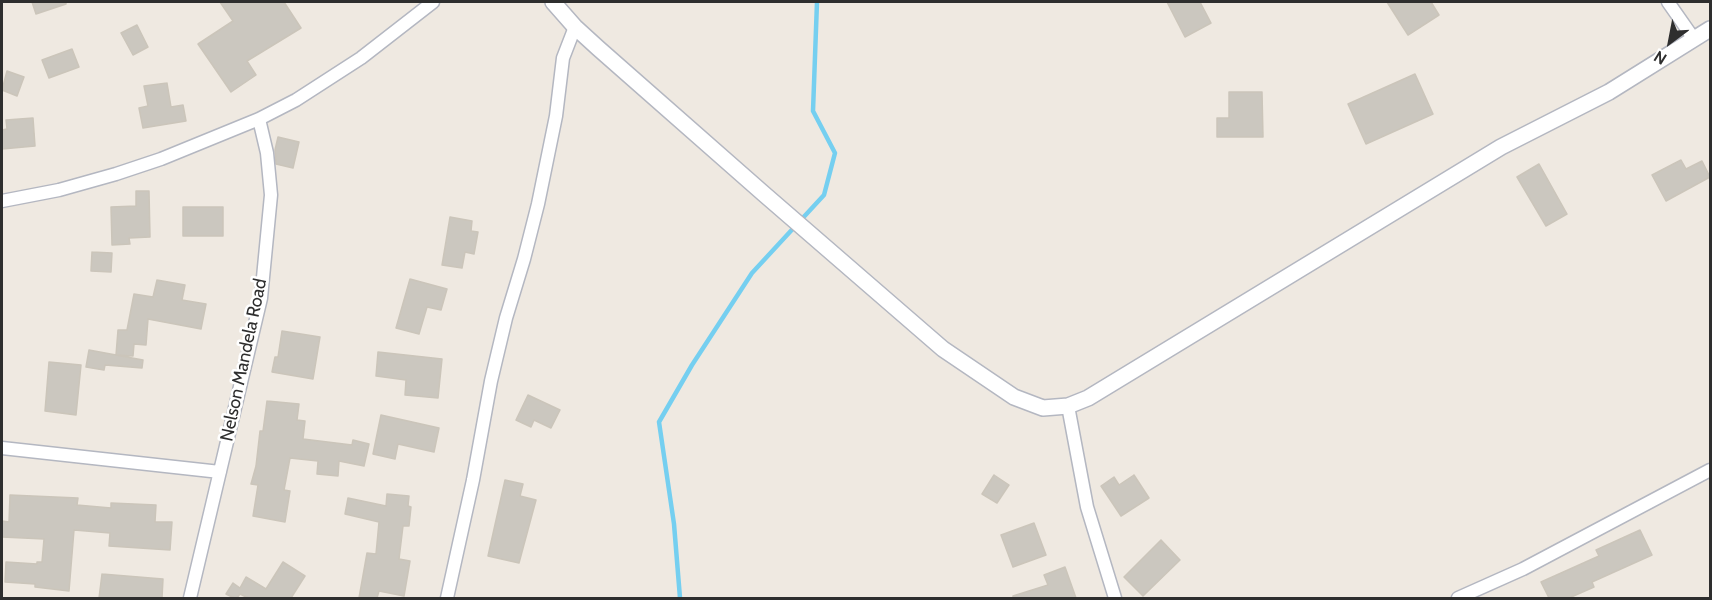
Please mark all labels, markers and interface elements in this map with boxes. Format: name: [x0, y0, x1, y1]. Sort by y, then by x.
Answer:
north arrow: [1640, 12, 1700, 72]
text: N: [1650, 47, 1670, 69]
street label: Nelson Mandela Road: [216, 277, 272, 443]

